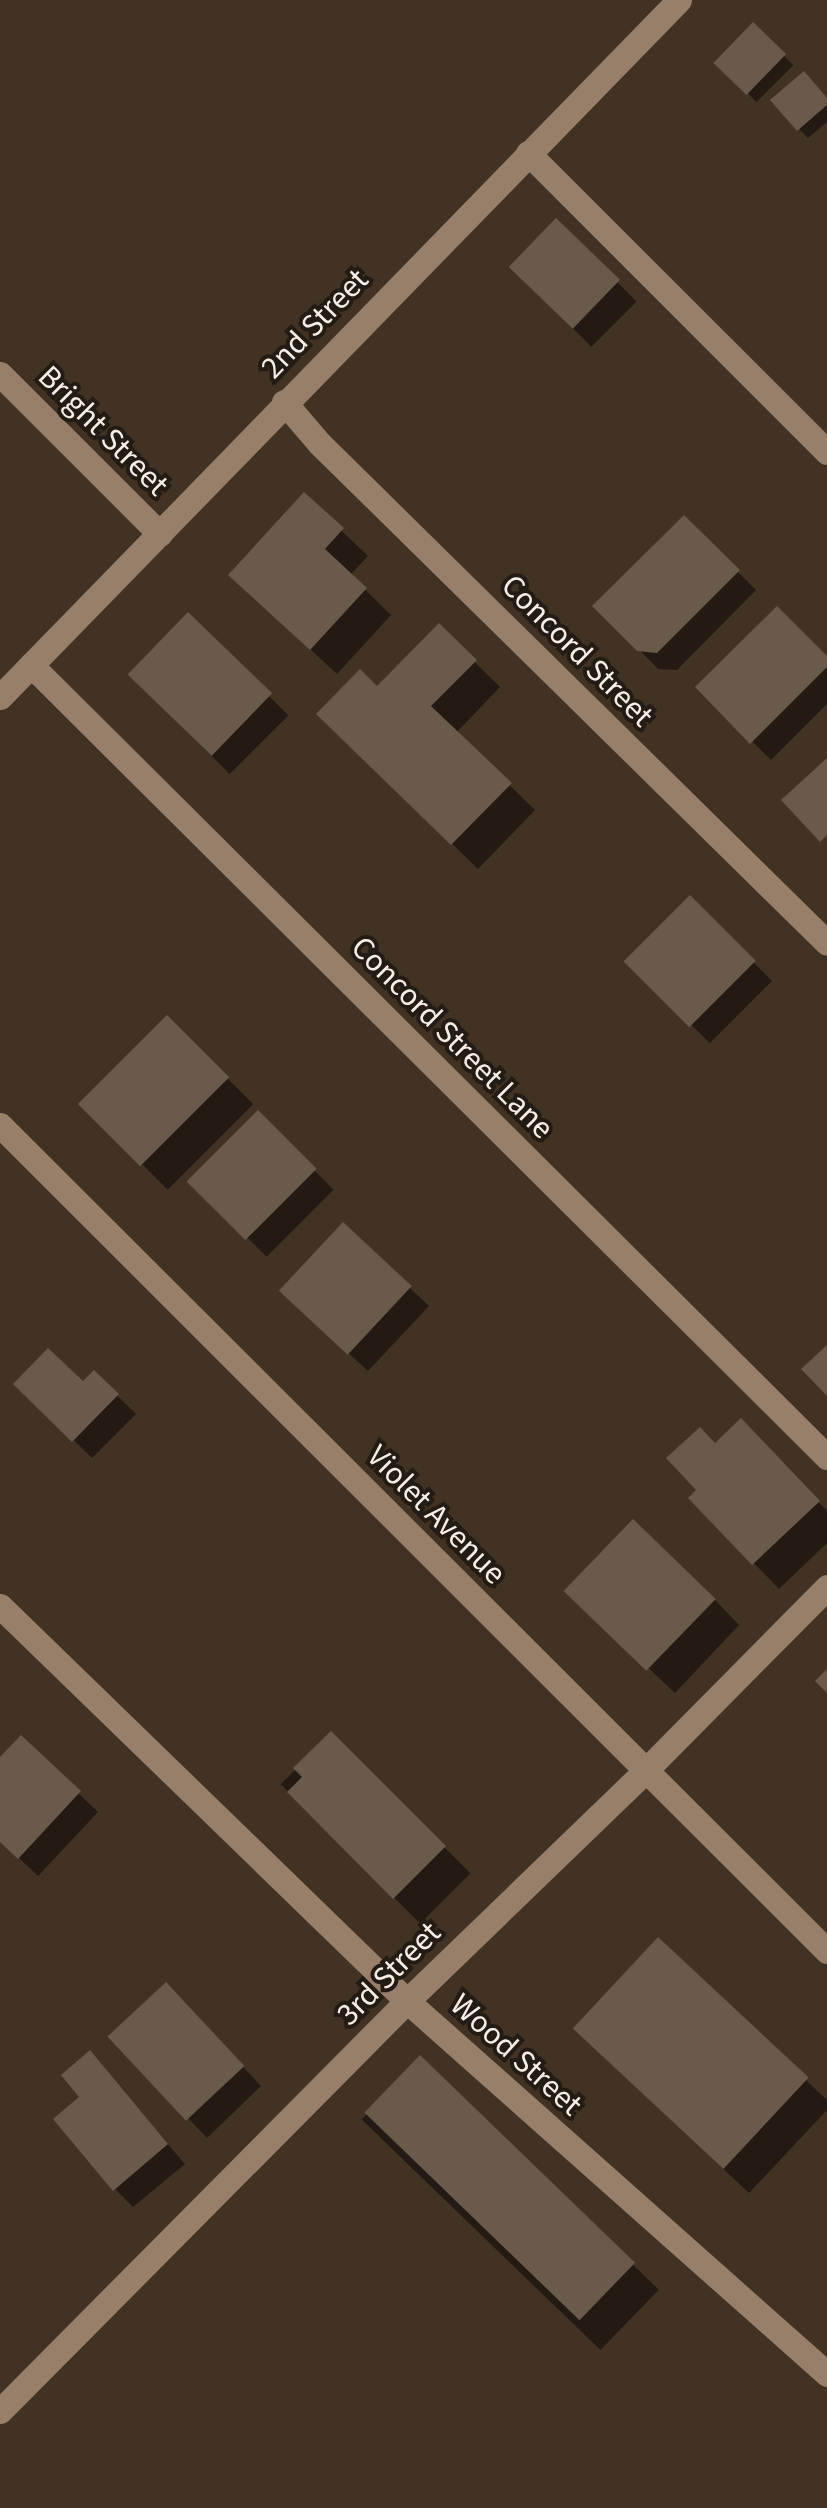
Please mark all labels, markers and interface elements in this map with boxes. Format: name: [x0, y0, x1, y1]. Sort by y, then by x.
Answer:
street label: 2nd Street: [253, 261, 377, 387]
street label: Bright Street: [30, 358, 176, 504]
street label: Concord Street: [493, 567, 661, 735]
street label: Concord Street Lane: [343, 929, 561, 1147]
street label: Violet Avenue: [358, 1437, 514, 1593]
street label: 3rd Street: [329, 1914, 449, 2034]
street label: Wood Street: [442, 1986, 590, 2124]

